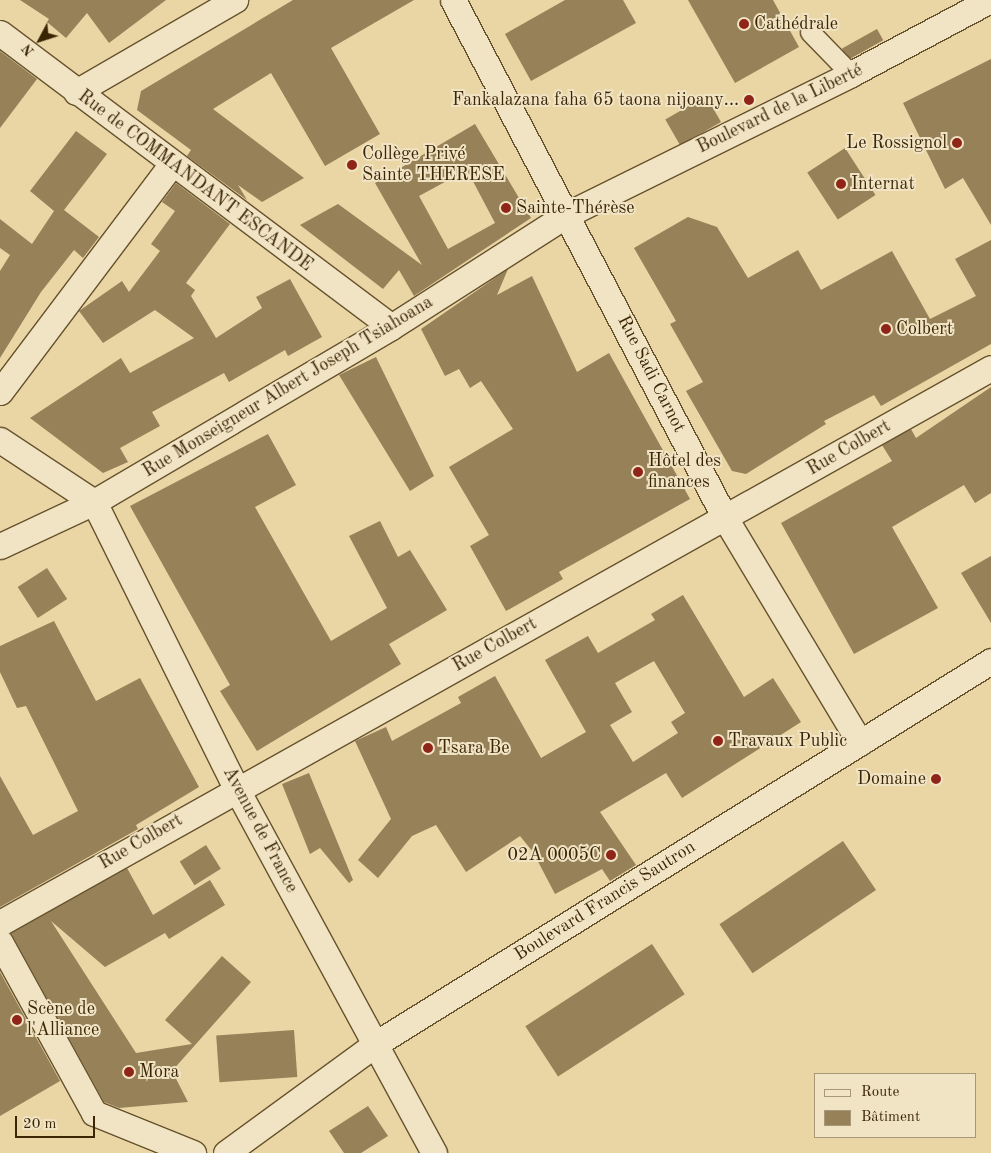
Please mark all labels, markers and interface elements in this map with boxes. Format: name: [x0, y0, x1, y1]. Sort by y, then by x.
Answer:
place label: Cathédrale: [754, 13, 838, 35]
north arrow: [15, 15, 65, 65]
marker: Cathédrale: [738, 18, 750, 30]
text: N: [20, 41, 37, 58]
street label: Boulevard de la Liberté: [694, 59, 866, 159]
street label: Rue de COMMANDANT ESCANDE: [73, 86, 317, 276]
place label: Fankalazana faha 65 taona nijoany...: [452, 89, 739, 111]
marker: Fankalazana faha 65 taona nijoany...: [743, 94, 755, 106]
place label: Le Rossignol: [846, 132, 947, 154]
marker: Le Rossignol: [951, 137, 963, 149]
place label: Collège Privé Sainte THERESE: [362, 144, 505, 186]
marker: Collège Privé Sainte THERESE: [346, 159, 358, 171]
place label: Internat: [851, 173, 915, 195]
marker: Internat: [835, 178, 847, 190]
place label: Sainte-Thérèse: [516, 197, 635, 219]
marker: Sainte-Thérèse: [500, 202, 512, 214]
street label: Rue Monseigneur Albert Joseph Tsiahoana: [139, 292, 437, 482]
street label: Rue Sadi Carnot: [612, 312, 690, 436]
place label: Colbert: [896, 318, 953, 340]
marker: Colbert: [880, 323, 892, 335]
street label: Rue Colbert: [803, 415, 895, 481]
place label: Hôtel des finances: [648, 451, 721, 494]
marker: Hôtel des finances: [632, 466, 644, 478]
street label: Rue Colbert: [449, 613, 541, 677]
place label: Travaux Public: [728, 730, 847, 752]
marker: Travaux Public: [712, 735, 724, 747]
place label: Tsara Be: [438, 737, 510, 759]
marker: Tsara Be: [422, 742, 434, 754]
street label: Avenue de France: [218, 763, 302, 897]
place label: Domaine: [857, 768, 926, 790]
marker: Domaine: [930, 773, 942, 785]
street label: Rue Colbert: [95, 809, 187, 875]
street label: Boulevard Francis Sautron: [510, 836, 700, 966]
place label: 02A 0005C: [508, 844, 601, 866]
marker: 02A 0005C: [605, 849, 617, 861]
place label: Scène de l'Alliance: [27, 999, 99, 1042]
marker: Scène de l'Alliance: [11, 1014, 23, 1026]
place label: Mora: [139, 1061, 179, 1083]
marker: Mora: [123, 1066, 135, 1078]
legend: [814, 1073, 976, 1138]
text: Route: [861, 1085, 899, 1100]
scale bar: [18, 1106, 98, 1138]
text: Bâtiment: [861, 1110, 920, 1125]
text: 20 m: [23, 1117, 57, 1132]

